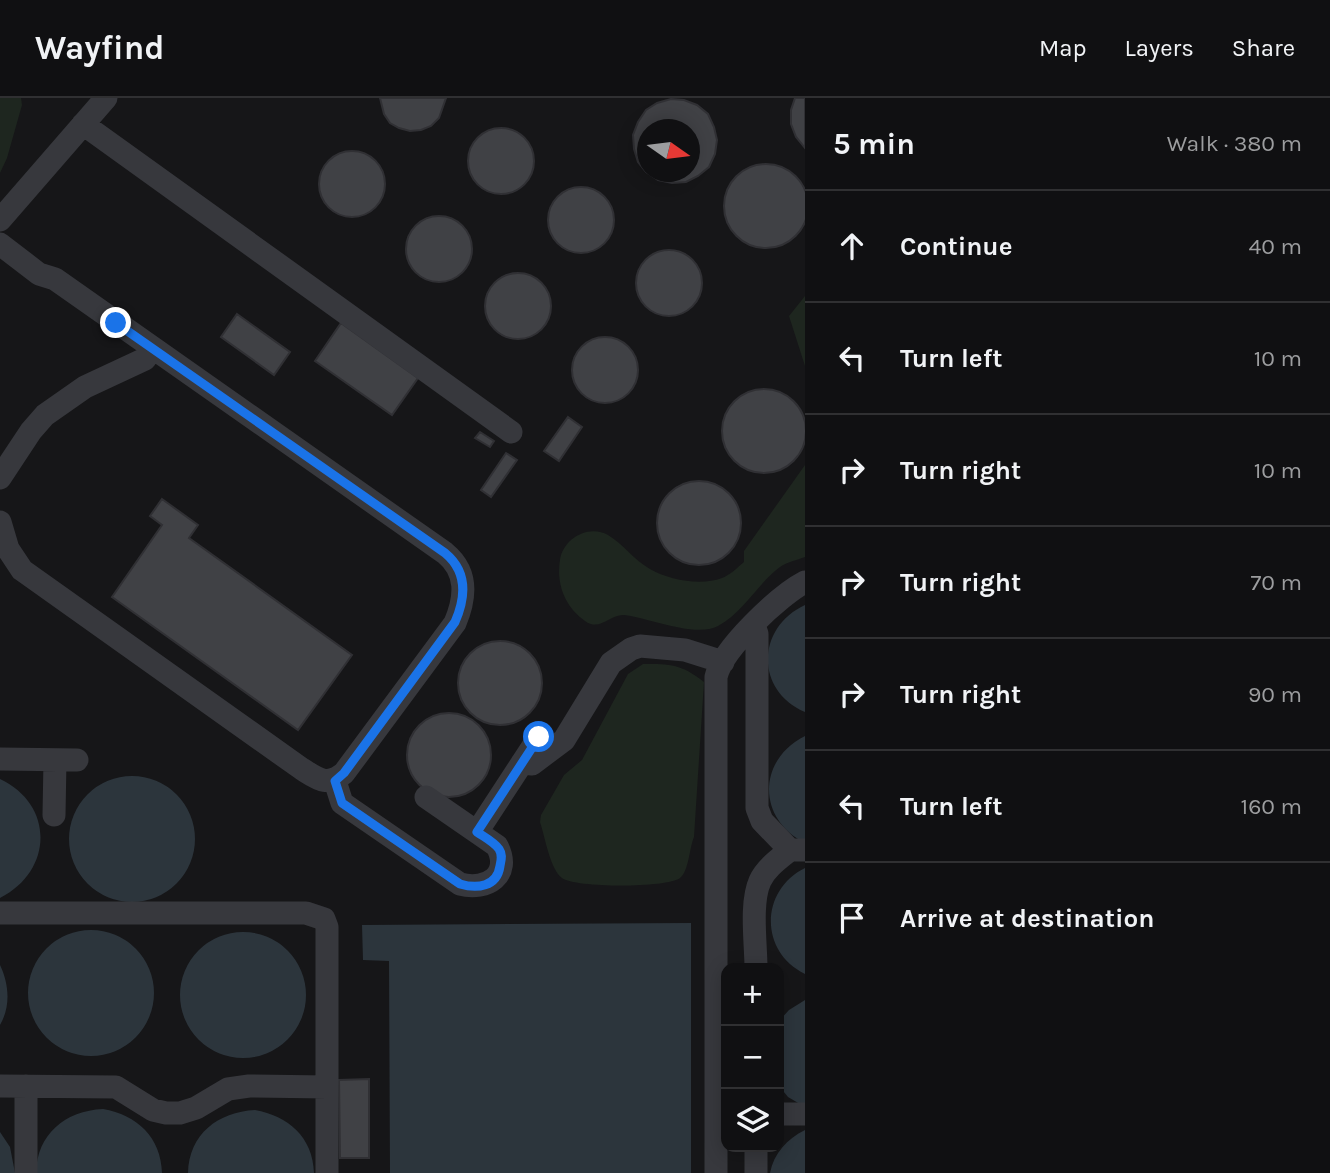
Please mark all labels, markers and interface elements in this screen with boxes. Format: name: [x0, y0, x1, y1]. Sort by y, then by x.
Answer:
text: Wayfind: [35, 29, 165, 67]
text: Map: [1039, 34, 1087, 62]
text: Layers: [1125, 34, 1194, 62]
text: Share: [1232, 34, 1295, 62]
north arrow: [637, 119, 700, 182]
text: 5 min: [833, 126, 915, 162]
text: Walk · 380 m: [1167, 130, 1302, 157]
icon: ahead: [833, 227, 871, 265]
text: Continue: [900, 231, 1012, 262]
text: 40 m: [1249, 233, 1302, 260]
route end: [100, 307, 131, 338]
icon: left: [833, 339, 871, 377]
text: Turn left: [900, 343, 1002, 374]
text: 10 m: [1254, 345, 1302, 372]
icon: right: [833, 451, 871, 489]
text: Turn right: [900, 455, 1021, 486]
text: 10 m: [1254, 457, 1302, 484]
icon: right: [833, 563, 871, 601]
text: Turn right: [900, 567, 1021, 598]
text: 70 m: [1251, 569, 1302, 596]
icon: right: [833, 675, 871, 713]
text: Turn right: [900, 679, 1021, 710]
text: 90 m: [1248, 681, 1302, 708]
route start: [523, 721, 554, 752]
icon: left: [833, 787, 871, 825]
text: Turn left: [900, 791, 1002, 822]
text: 160 m: [1241, 793, 1302, 820]
icon: arrive: [833, 899, 871, 937]
text: Arrive at destination: [900, 903, 1154, 934]
map controls: [721, 963, 784, 1152]
button: +: [721, 963, 784, 1026]
button: −: [721, 1026, 784, 1089]
button: layers: [721, 1089, 784, 1152]

